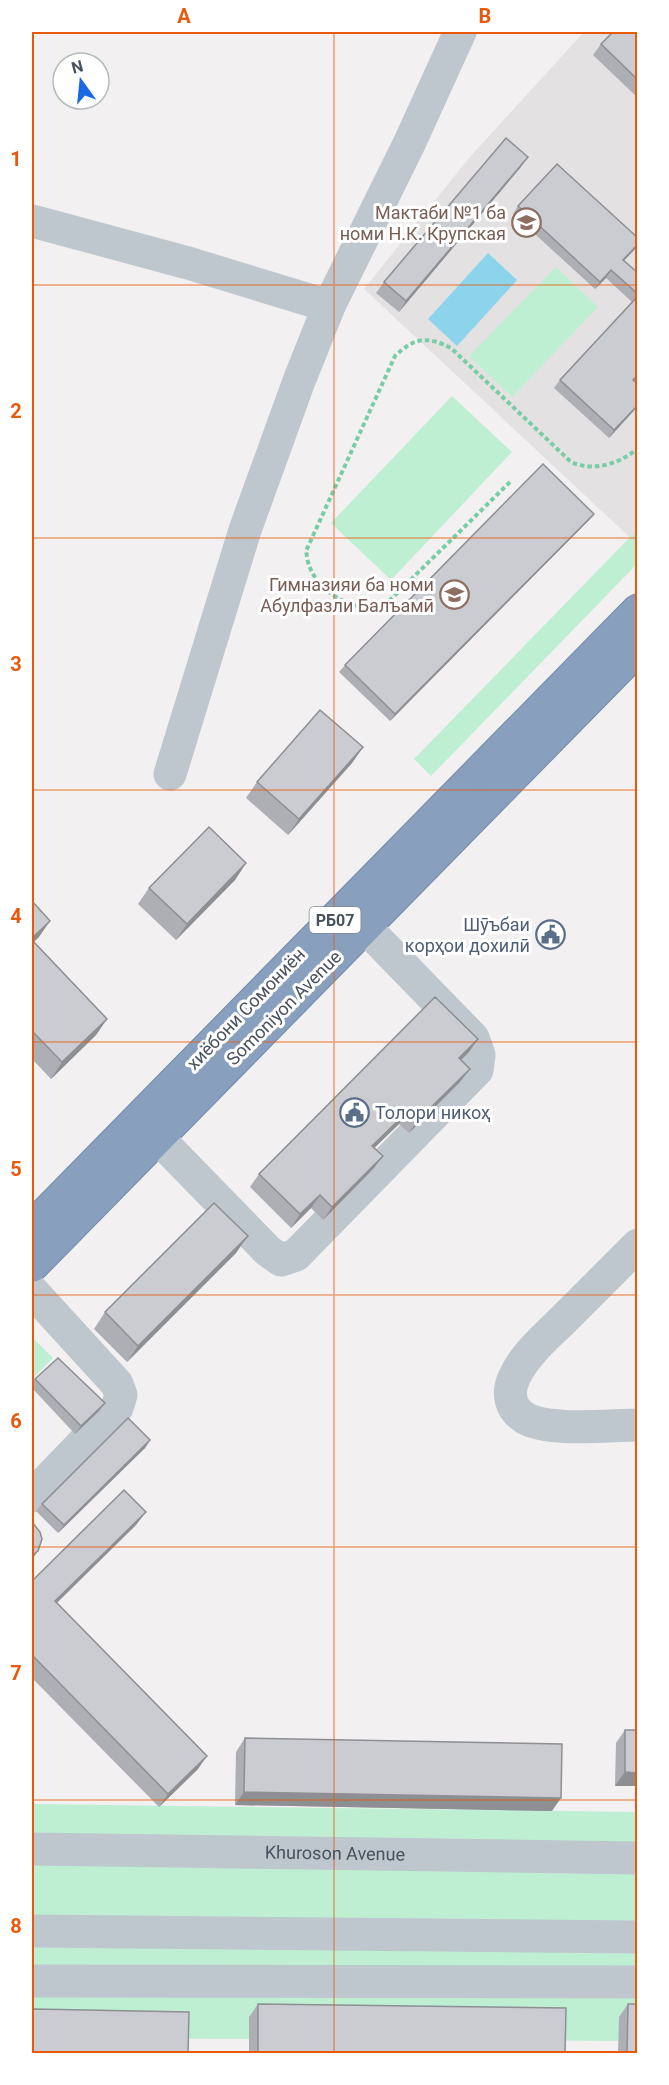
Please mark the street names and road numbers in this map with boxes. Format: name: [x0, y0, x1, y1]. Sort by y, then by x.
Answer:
road number: РБ07: [310, 907, 360, 933]
street label: хиёбони Сомониён: [182, 944, 309, 1074]
street label: Somoniyon Avenue: [222, 946, 345, 1069]
street label: Khuroson Avenue: [265, 1841, 405, 1865]

